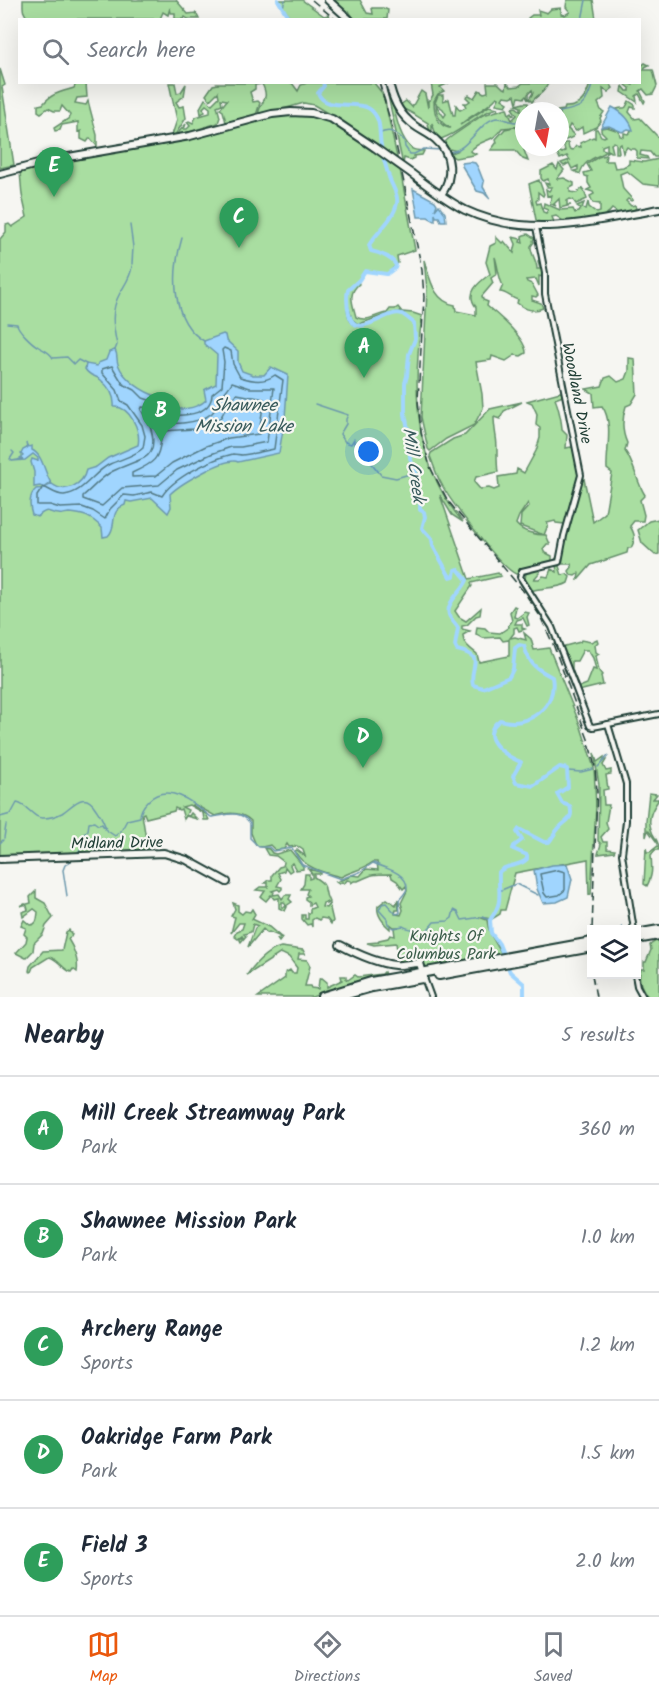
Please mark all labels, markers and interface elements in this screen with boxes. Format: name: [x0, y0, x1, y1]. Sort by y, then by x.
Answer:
search box: [18, 18, 641, 84]
text: Search here: [87, 34, 195, 69]
icon: search: [39, 35, 72, 68]
north arrow: [515, 102, 569, 156]
pin: E: [34, 148, 74, 197]
pin: C: [220, 198, 258, 248]
pin: A: [344, 328, 384, 378]
street label: Woodland Drive: [554, 340, 599, 446]
pin: B: [142, 392, 180, 442]
water label: Shawnee Mission Lake: [195, 392, 295, 442]
water label: Mill Creek: [393, 426, 433, 507]
your location: [354, 437, 383, 466]
pin: D: [344, 718, 382, 768]
street label: Midland Drive: [71, 830, 163, 857]
park label: Knights Of Columbus Park: [396, 924, 496, 967]
map controls: [587, 925, 641, 979]
button: layers: [587, 925, 641, 979]
text: Nearby: [24, 1015, 104, 1057]
text: 5 results: [561, 1020, 635, 1052]
text: Mill Creek Streamway Park: [81, 1097, 345, 1132]
text: A: [37, 1114, 50, 1146]
text: 360 m: [579, 1114, 635, 1146]
text: Park: [81, 1132, 117, 1164]
text: Shawnee Mission Park: [81, 1205, 296, 1240]
text: B: [37, 1222, 50, 1254]
text: 1.0 km: [581, 1222, 635, 1254]
text: Park: [81, 1240, 117, 1272]
text: Archery Range: [81, 1313, 223, 1348]
text: C: [37, 1330, 50, 1362]
text: 1.2 km: [579, 1330, 635, 1362]
text: Sports: [81, 1348, 133, 1380]
text: Oakridge Farm Park: [81, 1421, 272, 1456]
text: D: [37, 1438, 50, 1470]
text: 1.5 km: [580, 1438, 635, 1470]
text: Park: [81, 1456, 117, 1488]
text: Field 3: [81, 1529, 148, 1564]
text: E: [38, 1546, 49, 1578]
text: 2.0 km: [575, 1546, 635, 1578]
text: Sports: [81, 1564, 133, 1596]
tab: Map: [87, 1628, 120, 1689]
tab: Directions: [294, 1628, 360, 1689]
tab: Saved: [534, 1628, 572, 1689]

